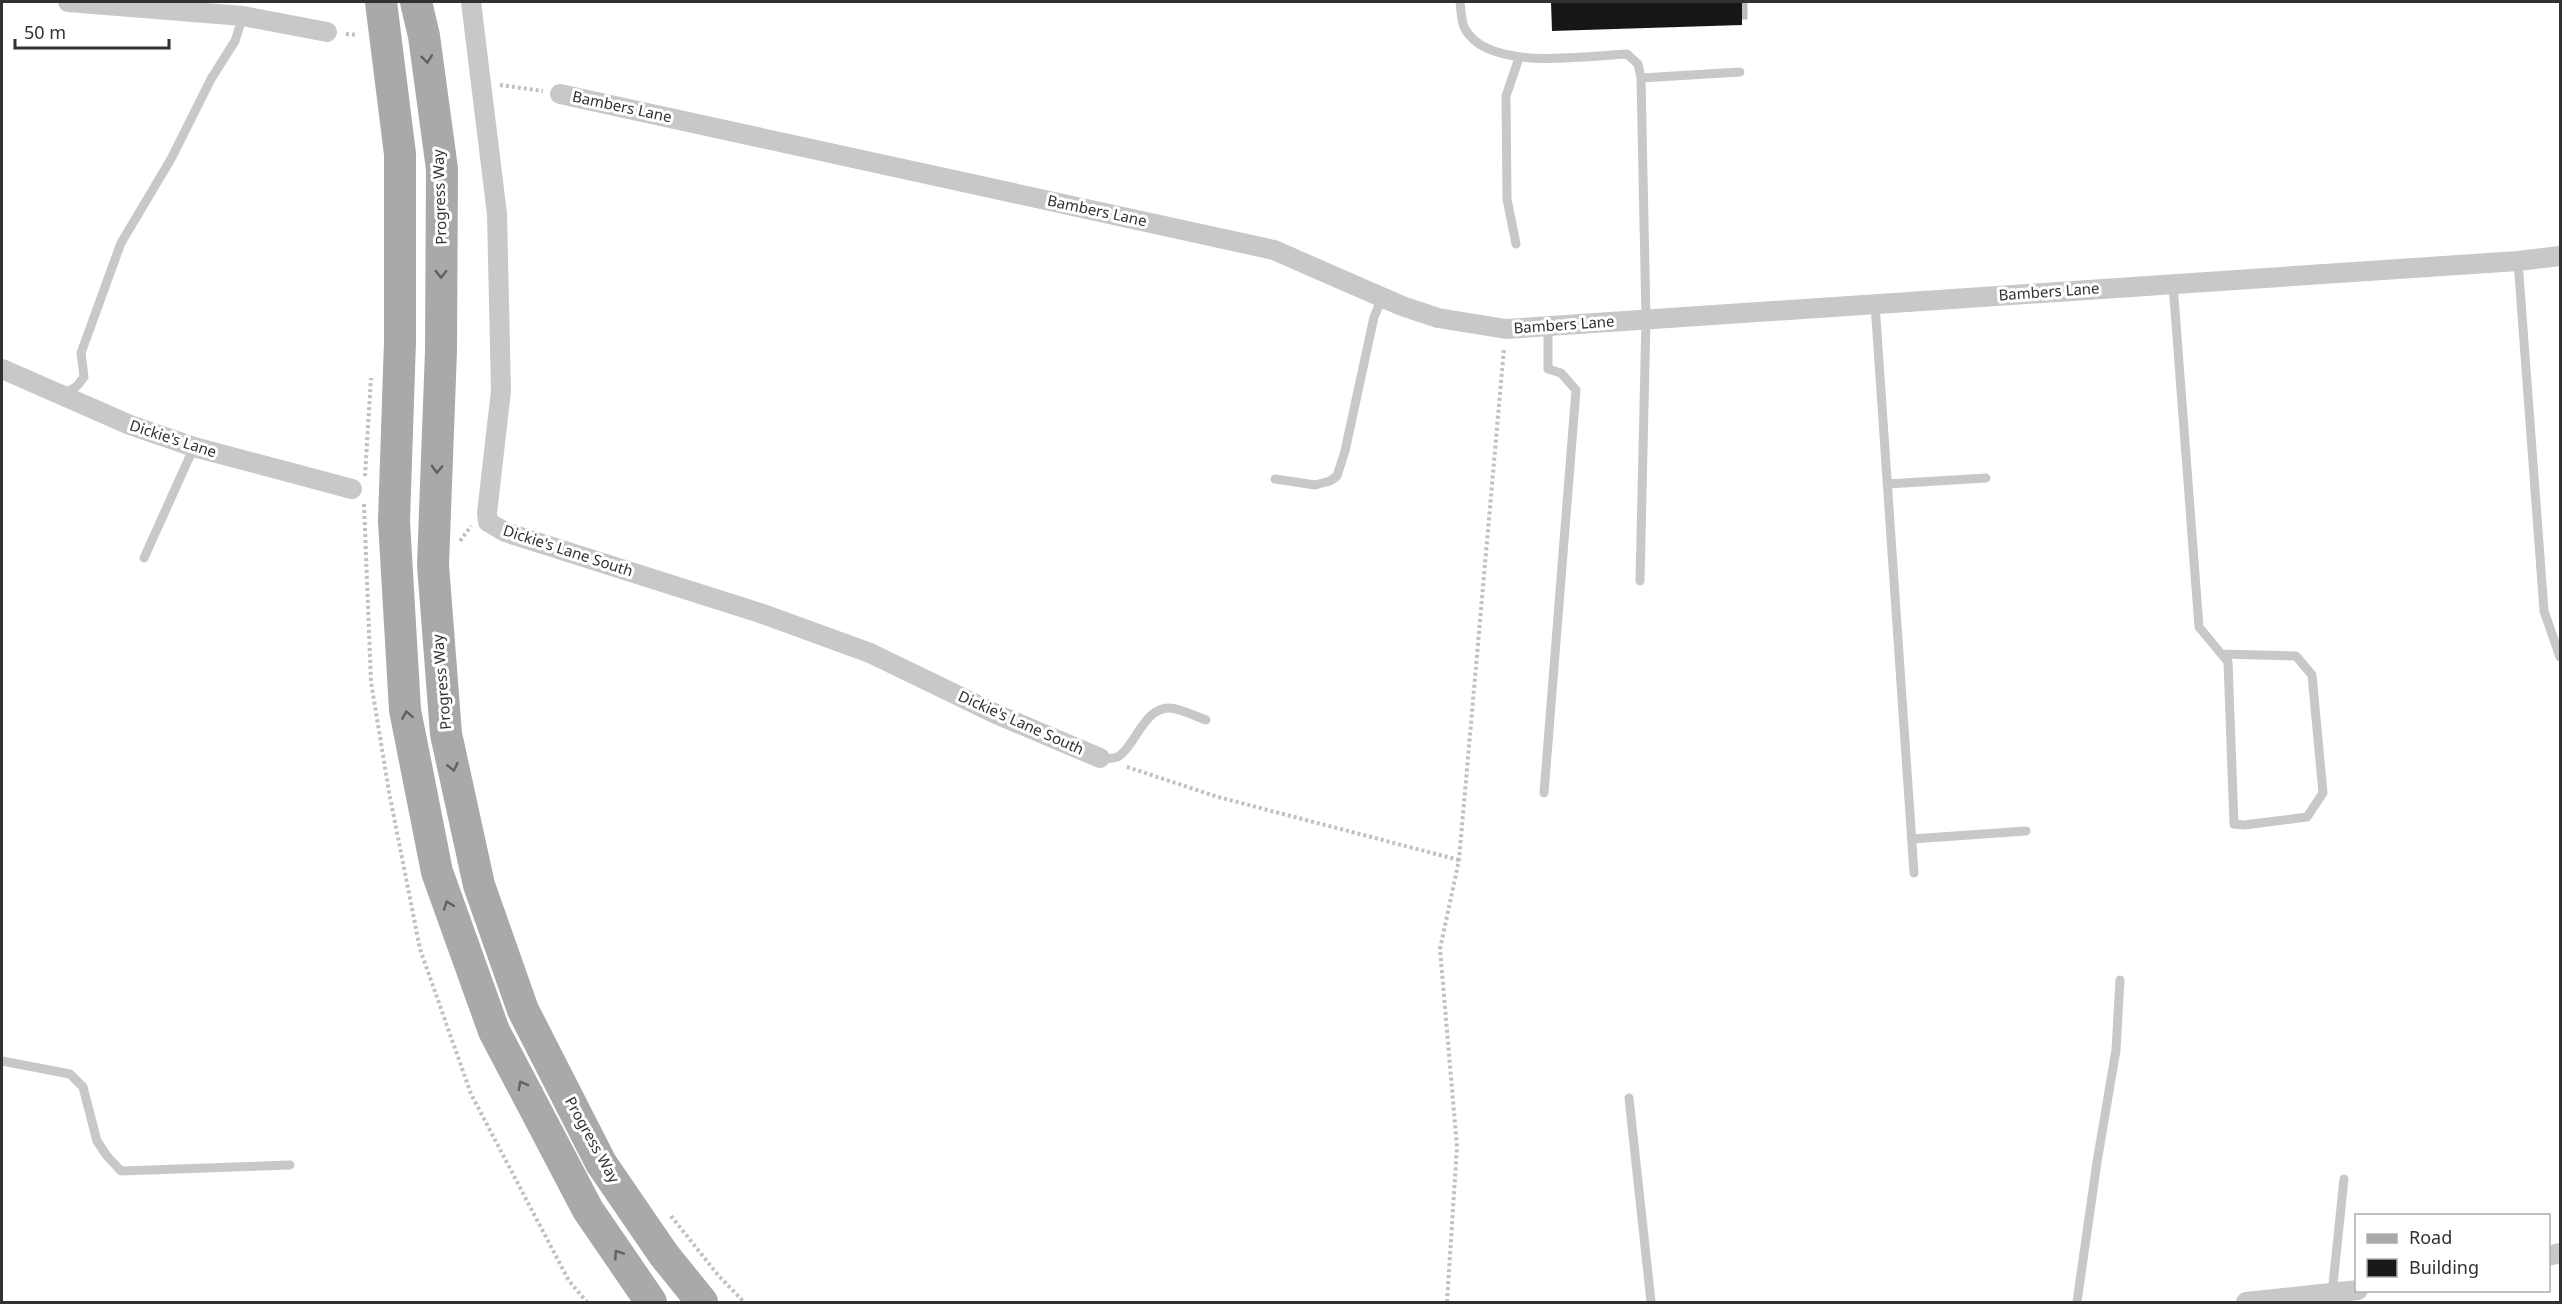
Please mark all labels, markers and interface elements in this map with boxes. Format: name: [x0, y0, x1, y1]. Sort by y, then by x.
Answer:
scale bar: [15, 12, 170, 50]
text: 50 m: [24, 20, 66, 44]
one-way arrow: [420, 54, 433, 64]
street label: Bambers Lane: [571, 86, 674, 126]
street label: Progress Way: [427, 149, 451, 245]
street label: Bambers Lane: [1046, 190, 1149, 230]
one-way arrow: [435, 269, 447, 278]
street label: Bambers Lane: [1998, 277, 2100, 305]
street label: Bambers Lane: [1513, 310, 1615, 338]
street label: Dickie's Lane: [127, 415, 219, 462]
one-way arrow: [430, 464, 443, 473]
street label: Dickie's Lane South: [501, 520, 636, 580]
street label: Progress Way: [427, 633, 455, 731]
street label: Dickie's Lane South: [955, 685, 1087, 759]
one-way arrow: [401, 710, 413, 719]
one-way arrow: [446, 762, 459, 772]
one-way arrow: [443, 900, 456, 911]
one-way arrow: [518, 1081, 529, 1091]
street label: Progress Way: [561, 1093, 625, 1186]
legend: [2355, 1214, 2550, 1292]
text: Road: [2409, 1225, 2452, 1249]
one-way arrow: [614, 1250, 625, 1261]
text: Building: [2409, 1255, 2479, 1279]

